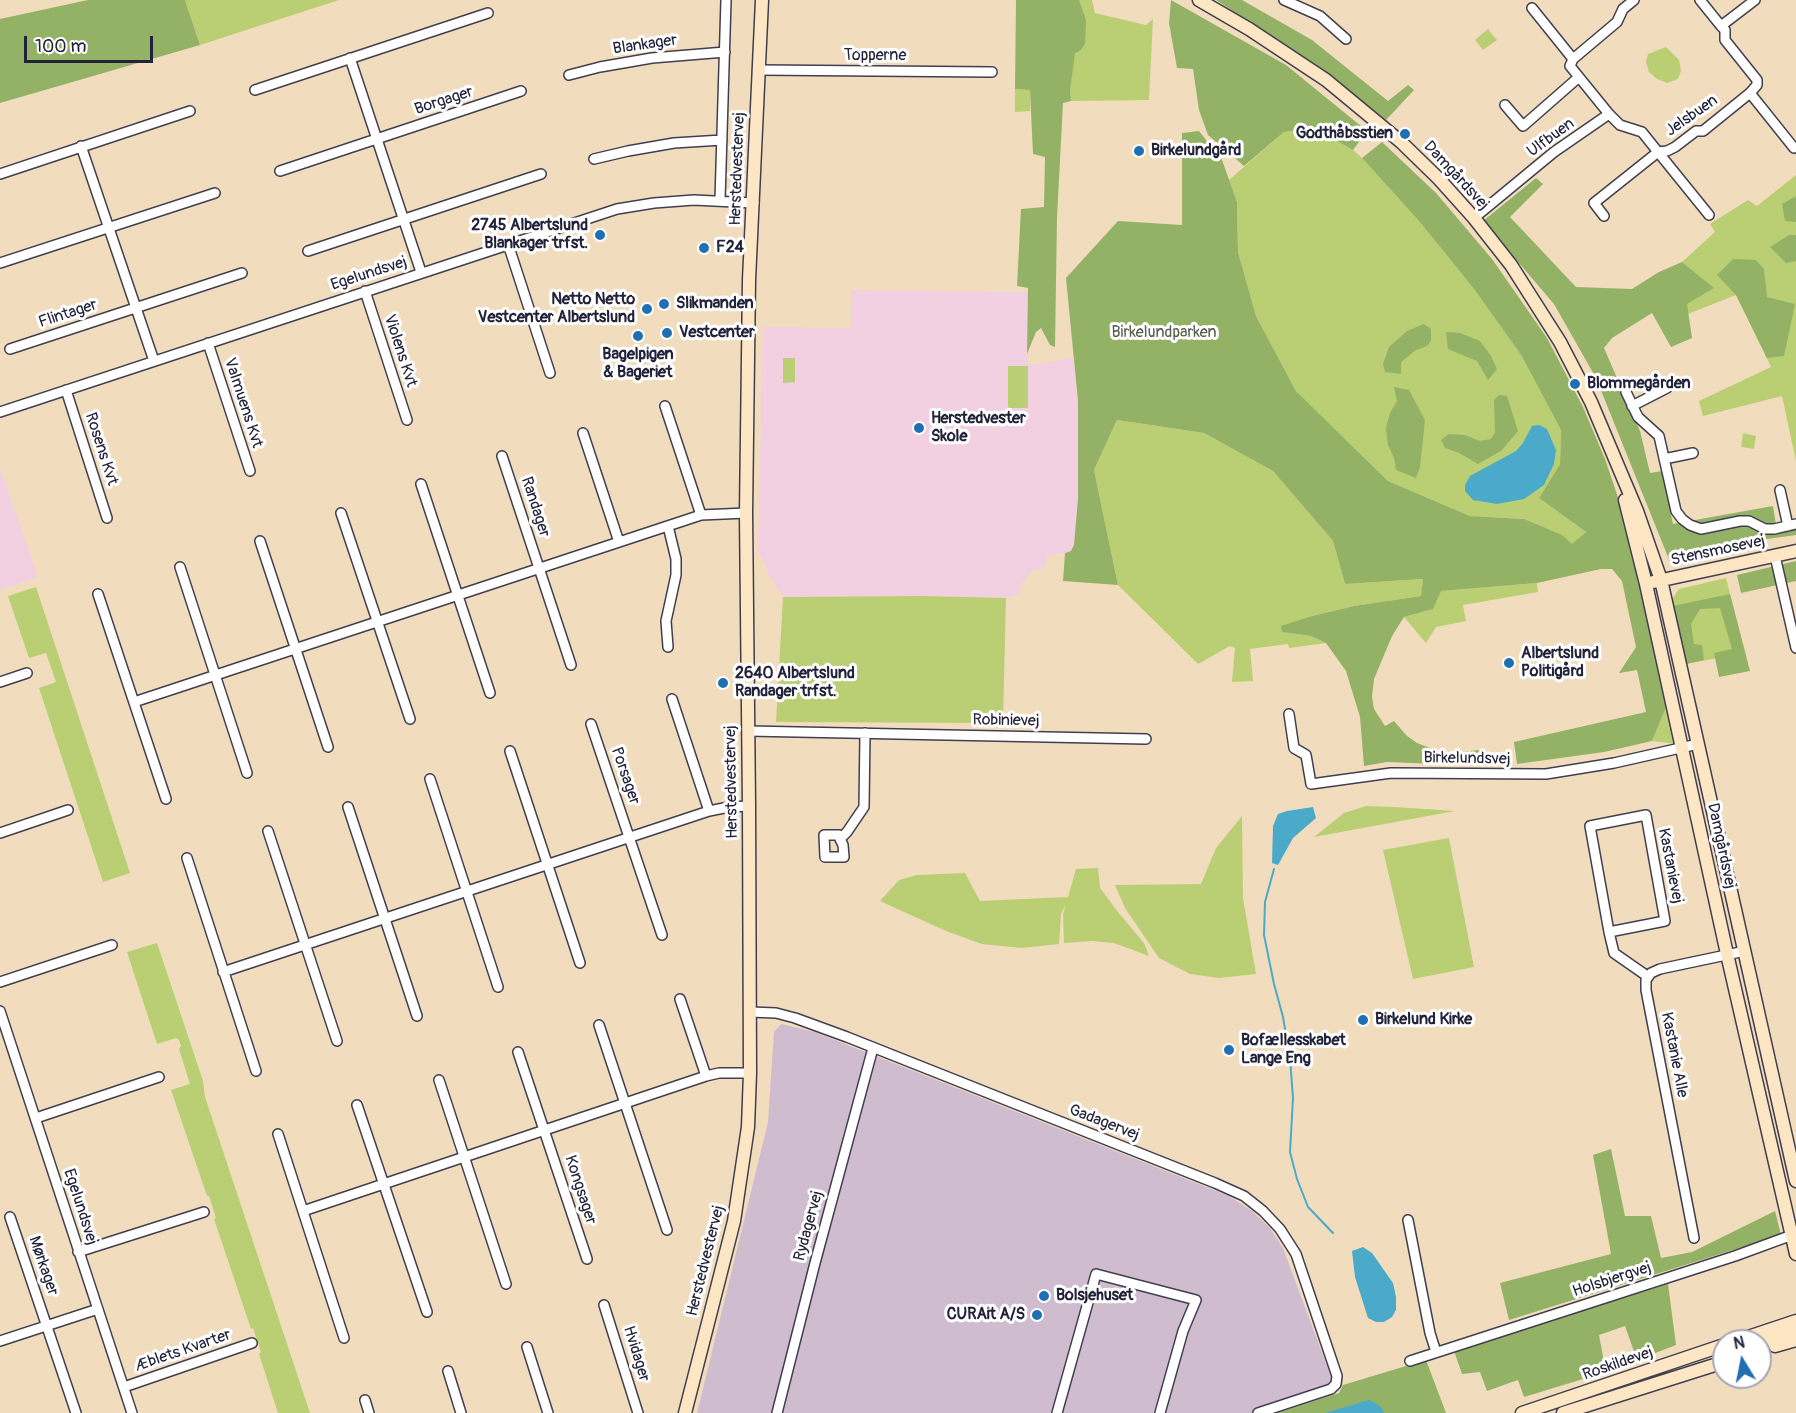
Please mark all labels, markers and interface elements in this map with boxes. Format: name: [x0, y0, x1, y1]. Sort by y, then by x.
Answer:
scale bar: [27, 24, 156, 62]
street label: Blankager: [612, 31, 678, 59]
text: 100 m: [35, 35, 87, 58]
street label: Topperne: [844, 46, 906, 66]
street label: Borgager: [412, 83, 476, 119]
street label: Jelsbuen: [1662, 91, 1722, 141]
street label: Herstedvestervej: [726, 112, 750, 226]
street label: Ulfbuen: [1524, 115, 1578, 161]
place label: Godthåbsstien: [1296, 124, 1393, 144]
marker: Godthåbsstien: [1398, 127, 1412, 141]
street label: Damgårdsvej: [1419, 138, 1493, 214]
place label: Birkelundgård: [1151, 141, 1241, 161]
marker: Birkelundgård: [1132, 144, 1146, 158]
place label: 2745 Albertslund Blankager trfst.: [471, 216, 588, 254]
marker: 2745 Albertslund Blankager trfst.: [593, 228, 607, 242]
place label: F24: [716, 238, 744, 258]
marker: F24: [697, 241, 711, 255]
street label: Egelundsvej: [329, 253, 409, 295]
place label: Netto Netto Vestcenter Albertslund: [478, 290, 635, 328]
place label: Slikmanden: [676, 294, 754, 314]
street label: Flintager: [36, 296, 100, 332]
marker: Slikmanden: [657, 297, 671, 311]
marker: Netto Netto Vestcenter Albertslund: [640, 302, 654, 316]
street label: Violens Kvt: [379, 312, 421, 390]
place label: Vestcenter: [679, 323, 755, 343]
park label: Birkelundparken: [1112, 323, 1216, 343]
marker: Vestcenter: [660, 326, 674, 340]
marker: Bagelpigen & Bageriet: [631, 329, 645, 343]
place label: Bagelpigen & Bageriet: [602, 345, 674, 383]
street label: Valmuens Kvt: [219, 356, 267, 450]
place label: Blommegården: [1587, 374, 1691, 394]
marker: Blommegården: [1568, 377, 1582, 391]
place label: Herstedvester Skole: [931, 409, 1026, 447]
street label: Rosens Kvt: [80, 410, 122, 488]
marker: Herstedvester Skole: [912, 421, 926, 435]
street label: Randager: [516, 474, 554, 540]
street label: Stensmosevej: [1669, 532, 1767, 570]
place label: Albertslund Politigård: [1521, 644, 1599, 682]
marker: Albertslund Politigård: [1502, 656, 1516, 670]
place label: 2640 Albertslund Randager trfst.: [735, 664, 855, 702]
marker: 2640 Albertslund Randager trfst.: [716, 676, 730, 690]
street label: Robinievej: [972, 711, 1040, 731]
street label: Herstedvestervej: [721, 725, 743, 839]
street label: Porsager: [606, 745, 644, 807]
street label: Birkelundsvej: [1423, 749, 1511, 769]
street label: Damgårdsvej: [1703, 801, 1739, 891]
street label: Kastanievej: [1653, 827, 1687, 905]
place label: Birkelund Kirke: [1375, 1010, 1472, 1030]
street label: Kastanie Alle: [1656, 1011, 1692, 1099]
marker: Birkelund Kirke: [1356, 1013, 1370, 1027]
place label: Bofællesskabet Lange Eng: [1241, 1031, 1346, 1069]
marker: Bofællesskabet Lange Eng: [1222, 1043, 1236, 1057]
street label: Gadagervej: [1066, 1101, 1142, 1145]
street label: Kongsager: [560, 1153, 600, 1227]
street label: Egelundsvej: [59, 1167, 101, 1247]
street label: Rydagervej: [790, 1189, 828, 1263]
street label: Herstedvestervej: [683, 1204, 729, 1318]
street label: Mørkager: [24, 1234, 62, 1298]
street label: Holsbjergvej: [1570, 1258, 1654, 1302]
place label: Bolsjehuset: [1056, 1286, 1133, 1306]
marker: Bolsjehuset: [1037, 1289, 1051, 1303]
place label: CURAit A/S: [947, 1305, 1025, 1325]
marker: CURAit A/S: [1030, 1308, 1044, 1322]
street label: Hvidager: [618, 1324, 654, 1384]
street label: Æblets Kvarter: [132, 1326, 234, 1376]
north arrow: [1712, 1329, 1772, 1389]
text: N: [1732, 1332, 1746, 1354]
street label: Roskildevej: [1580, 1343, 1656, 1385]

